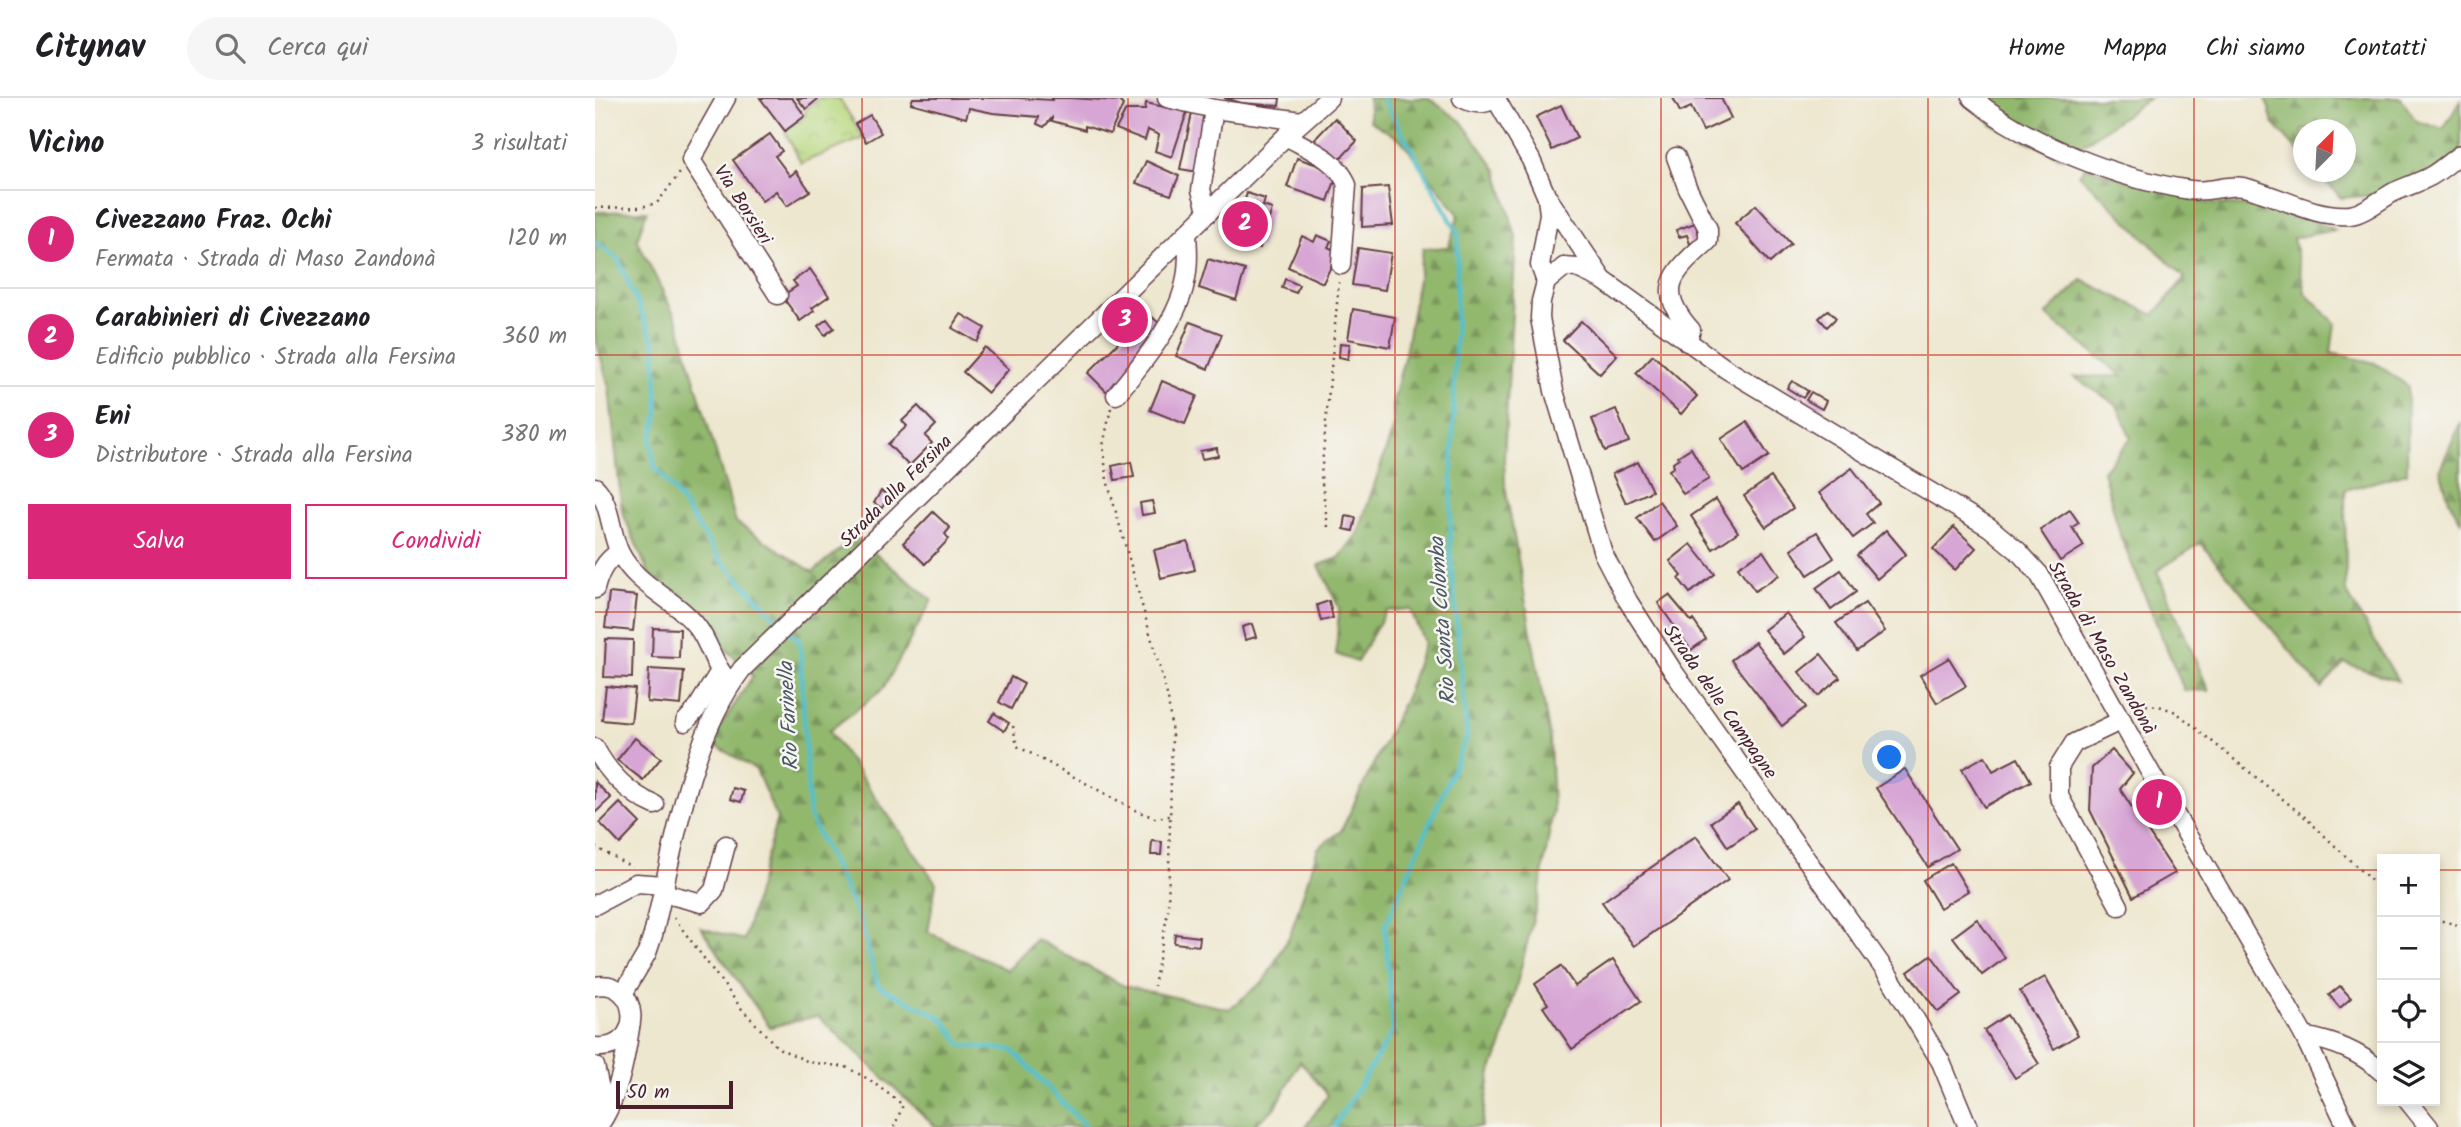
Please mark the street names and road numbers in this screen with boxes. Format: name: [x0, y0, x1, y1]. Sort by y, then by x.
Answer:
street label: Via Borsieri: [705, 159, 780, 252]
street label: Strada alla Fersina: [833, 428, 960, 555]
street label: Strada di Maso Zandonà: [2039, 555, 2163, 741]
street label: Strada delle Campagne: [1655, 618, 1784, 786]

